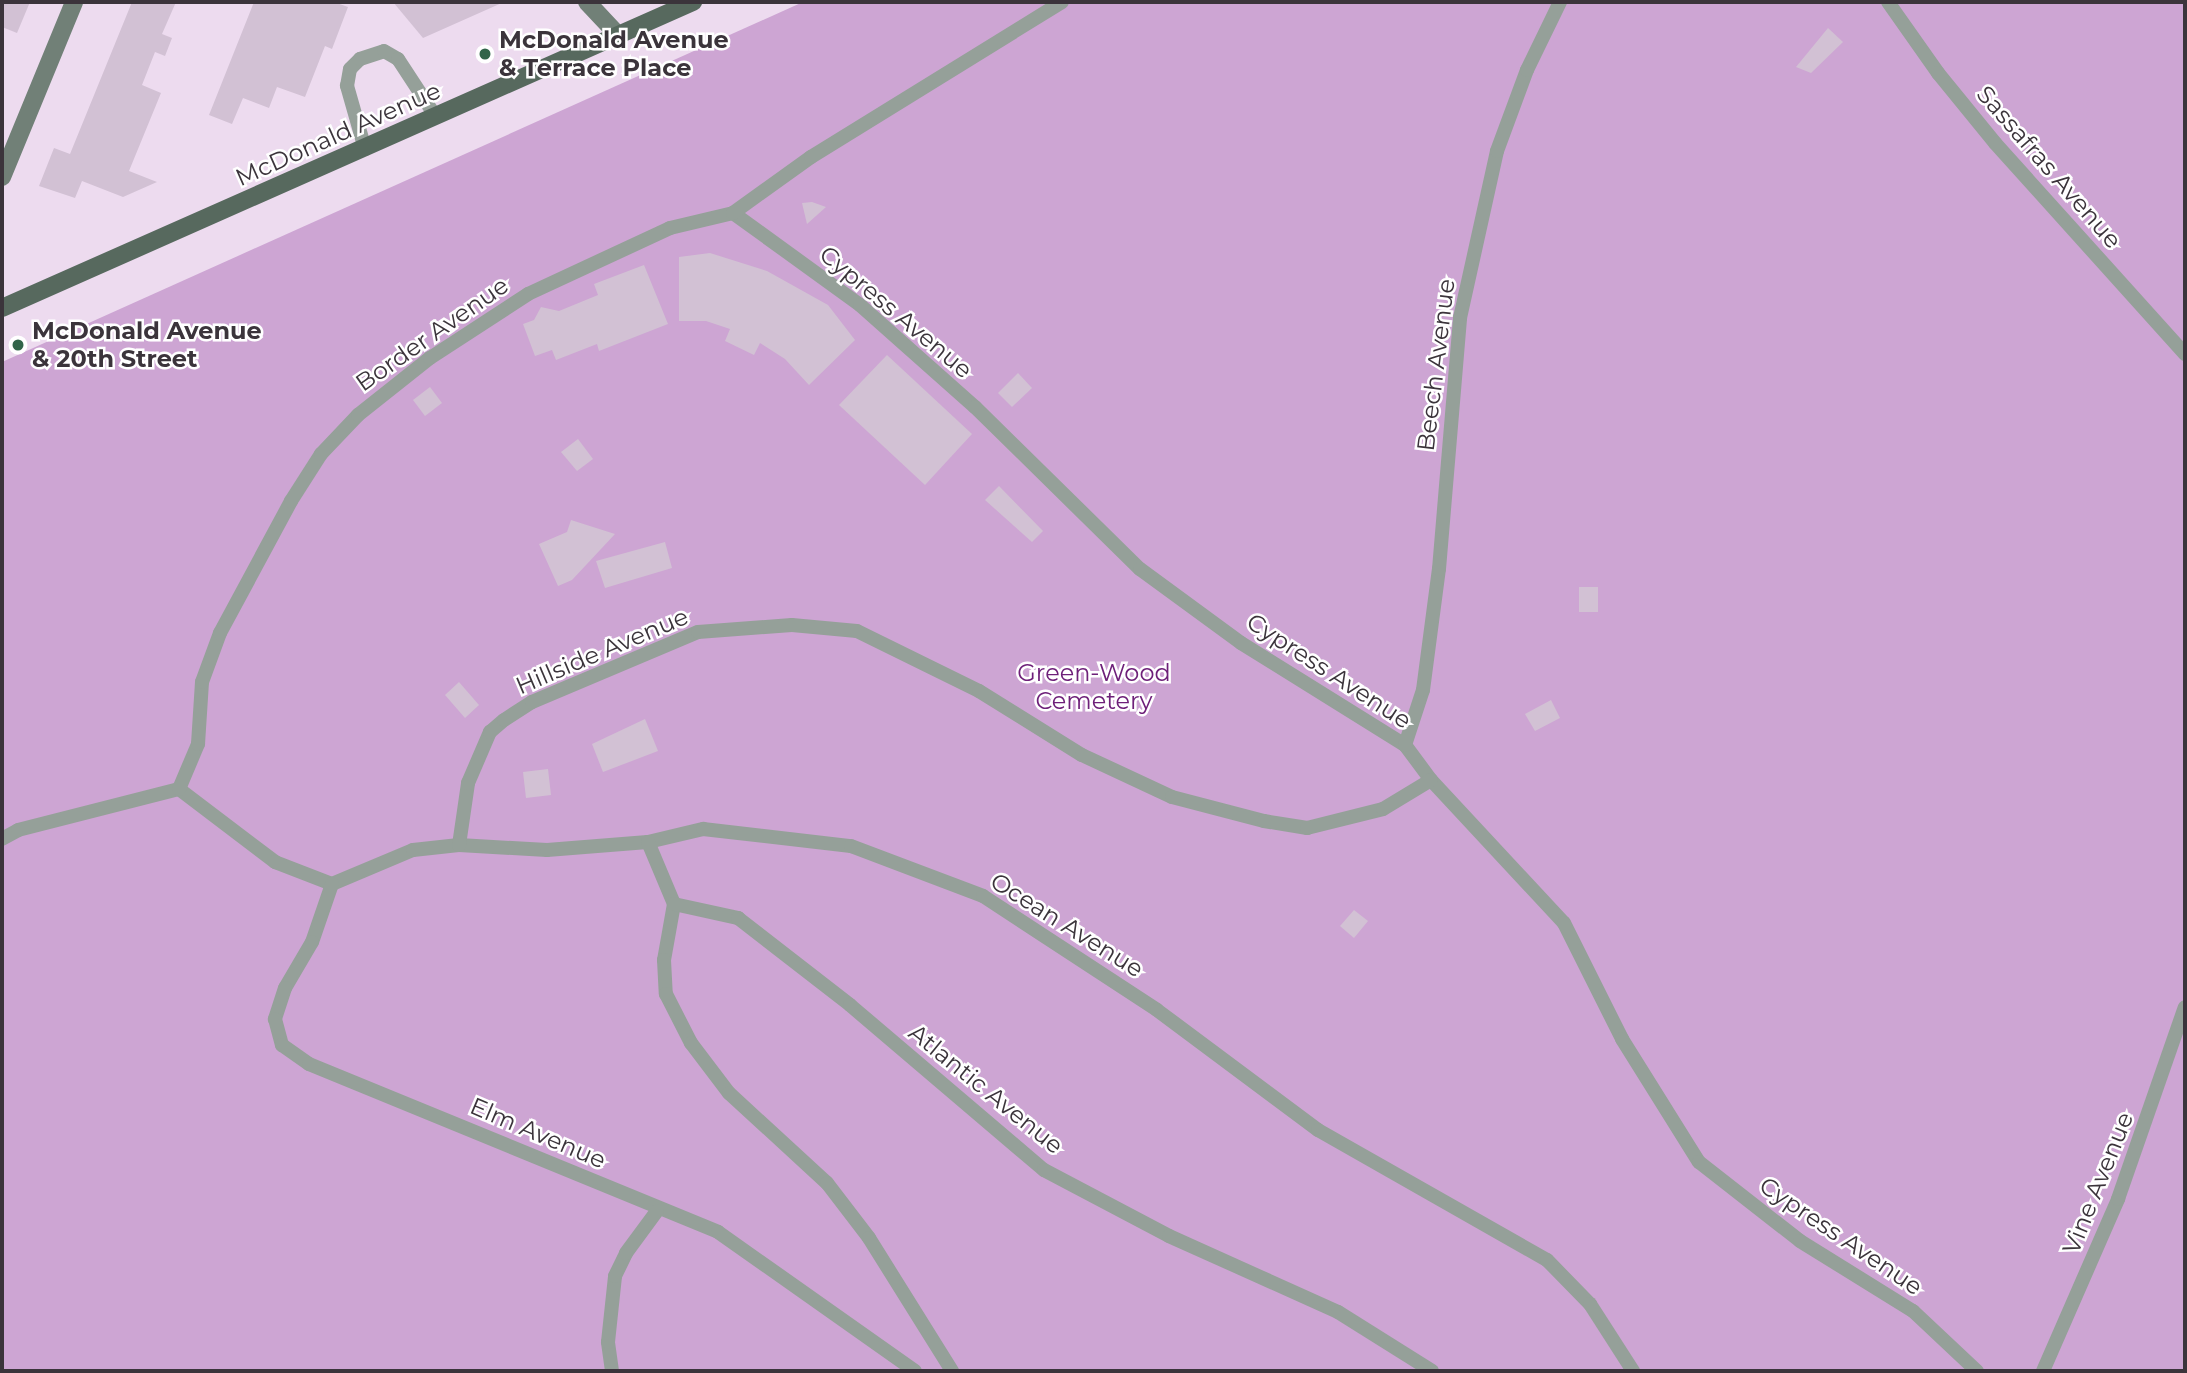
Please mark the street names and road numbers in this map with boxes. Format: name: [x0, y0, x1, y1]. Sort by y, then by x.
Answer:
street label: McDonald Avenue: [231, 76, 445, 192]
street label: Sassafras Avenue: [1971, 80, 2127, 254]
street label: Cypress Avenue: [814, 240, 978, 384]
street label: Border Avenue: [350, 271, 514, 397]
street label: Beech Avenue: [1411, 277, 1461, 453]
street label: Hillside Avenue: [511, 602, 693, 700]
street label: Cypress Avenue: [1241, 607, 1417, 735]
street label: Ocean Avenue: [985, 866, 1149, 984]
street label: Atlantic Avenue: [903, 1018, 1069, 1160]
street label: Elm Avenue: [466, 1091, 610, 1175]
street label: Vine Avenue: [2056, 1108, 2140, 1258]
street label: Cypress Avenue: [1754, 1171, 1928, 1301]

